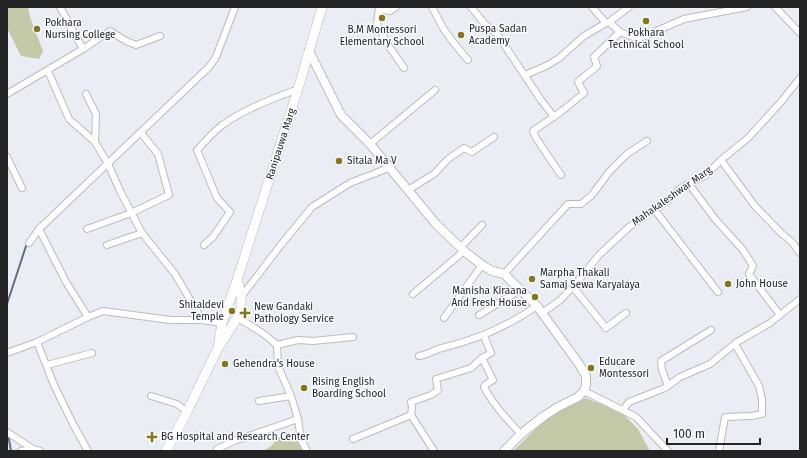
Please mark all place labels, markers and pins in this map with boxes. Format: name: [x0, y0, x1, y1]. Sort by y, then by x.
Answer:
marker: B.M Montessori Elementary School: [377, 13, 387, 23]
marker: Pokhara Technical School: [641, 16, 651, 26]
place label: Pokhara Nursing College: [45, 17, 116, 41]
place label: Puspa Sadan Academy: [469, 23, 527, 47]
marker: Pokhara Nursing College: [32, 24, 42, 34]
place label: B.M Montessori Elementary School: [340, 24, 424, 48]
place label: Pokhara Technical School: [608, 27, 684, 51]
marker: Puspa Sadan Academy: [456, 30, 466, 40]
place label: Sitala Ma V: [347, 155, 397, 167]
marker: Sitala Ma V: [334, 156, 344, 166]
place label: Marpha Thakali Samaj Sewa Karyalaya: [540, 267, 640, 291]
marker: Marpha Thakali Samaj Sewa Karyalaya: [527, 274, 537, 284]
place label: John House: [736, 278, 788, 290]
marker: John House: [723, 279, 733, 289]
place label: Manisha Kiraana And Fresh House: [451, 285, 527, 309]
marker: Manisha Kiraana And Fresh House: [530, 292, 540, 302]
place label: Shitaldevi Temple: [179, 299, 224, 323]
place label: New Gandaki Pathology Service: [254, 301, 334, 325]
marker: Shitaldevi Temple: [227, 306, 237, 316]
marker: New Gandaki Pathology Service: [239, 307, 251, 319]
place label: Educare Montessori: [599, 356, 649, 380]
place label: Gehendra's House: [233, 358, 315, 370]
marker: Gehendra's House: [220, 359, 230, 369]
marker: Educare Montessori: [586, 363, 596, 373]
place label: Rising English Boarding School: [312, 376, 386, 400]
marker: Rising English Boarding School: [299, 383, 309, 393]
marker: BG Hospital and Research Center: [146, 431, 158, 443]
place label: BG Hospital and Research Center: [161, 431, 310, 443]

